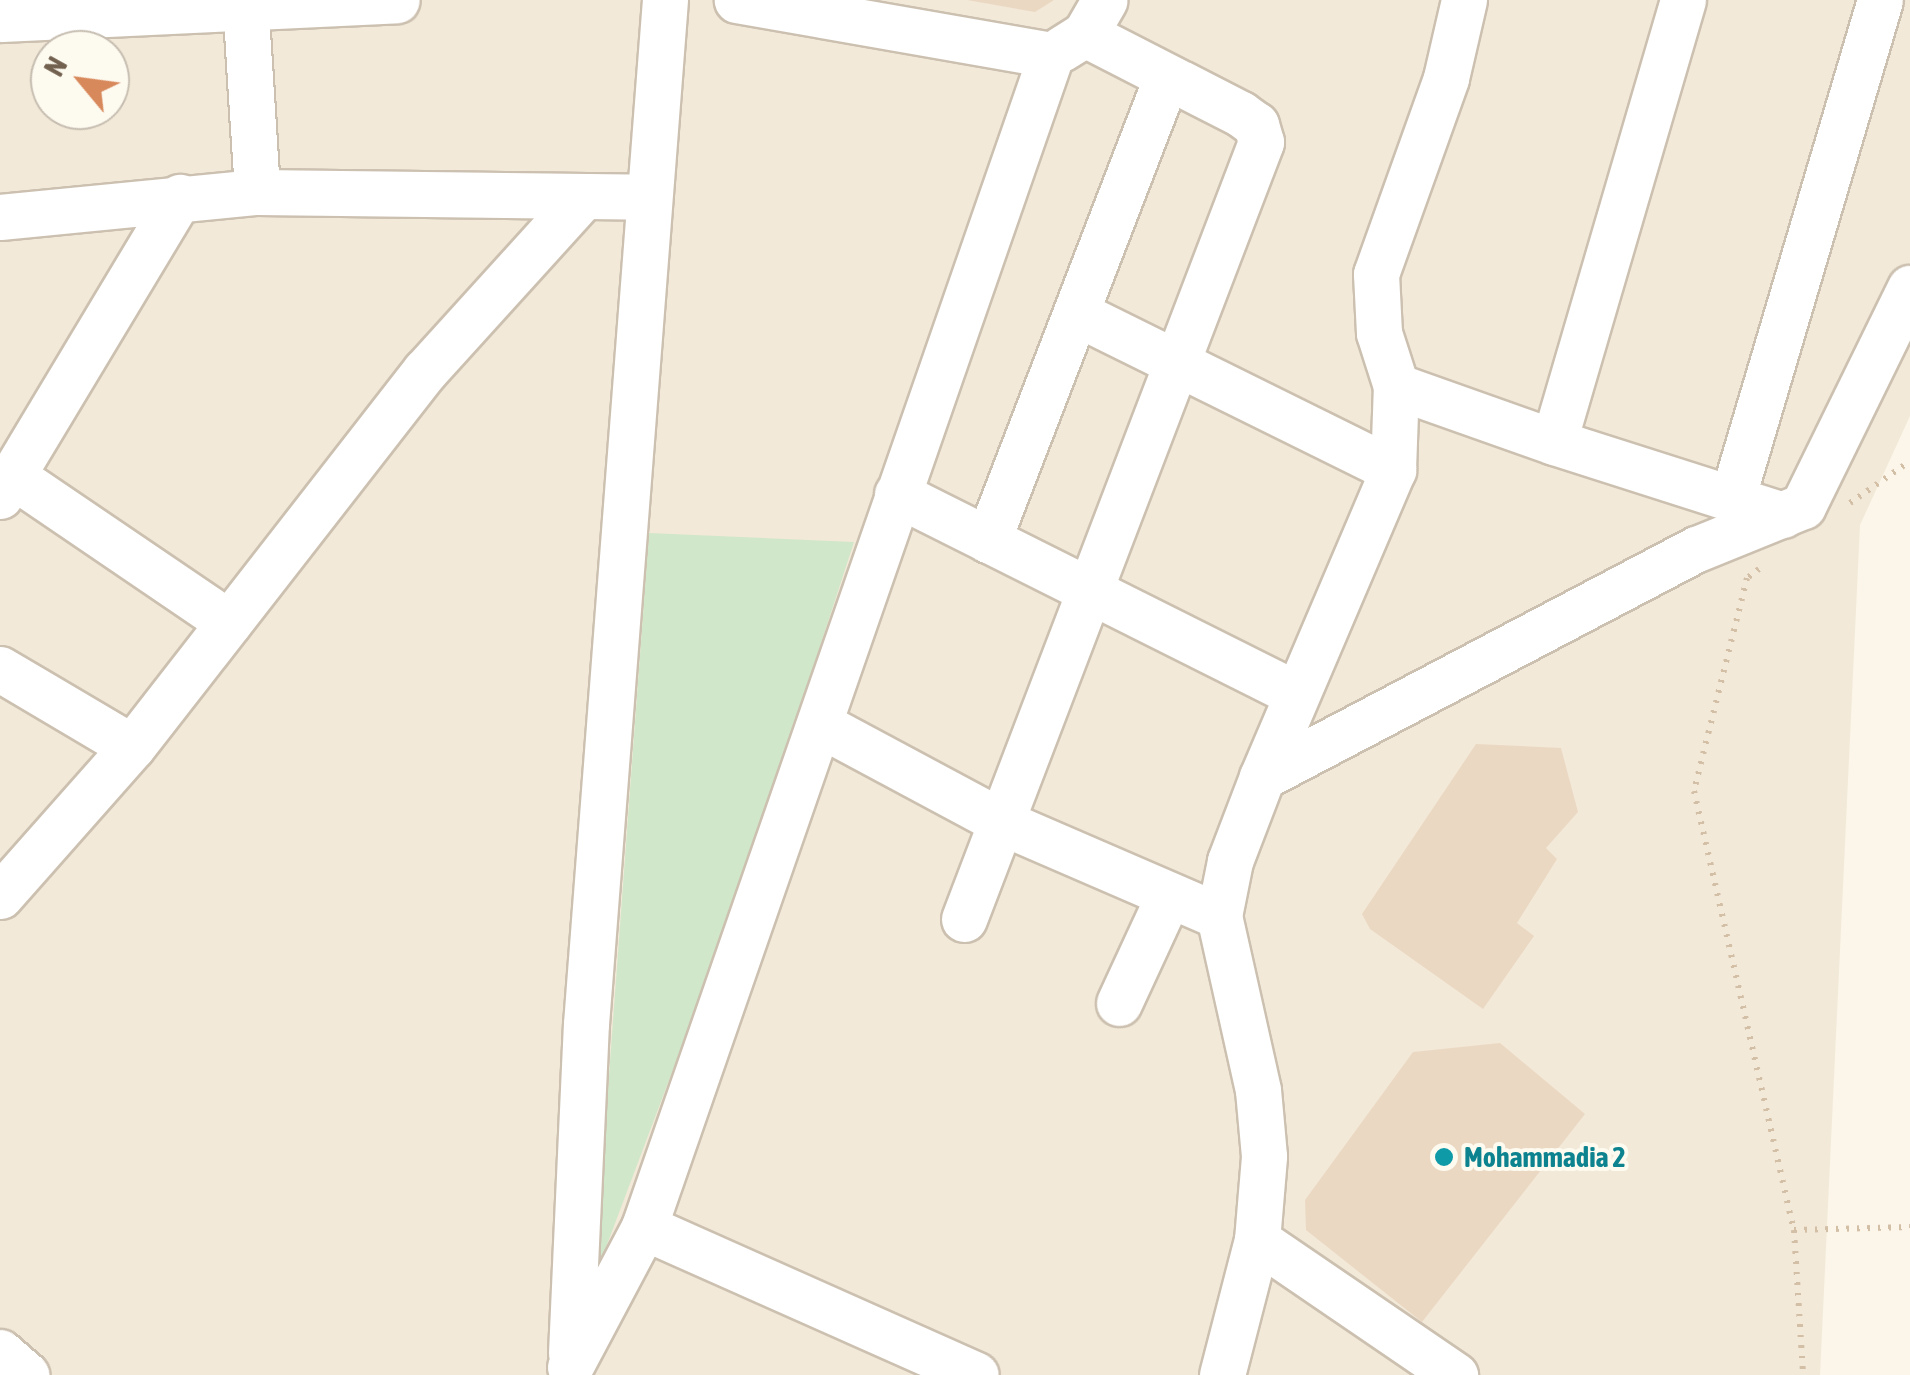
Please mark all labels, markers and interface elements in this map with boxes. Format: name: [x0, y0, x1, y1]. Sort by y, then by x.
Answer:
north arrow: [30, 30, 130, 130]
text: N: [38, 51, 74, 81]
place label: Mohammadia 2: [1464, 1140, 1626, 1174]
marker: Mohammadia 2: [1433, 1146, 1455, 1168]

